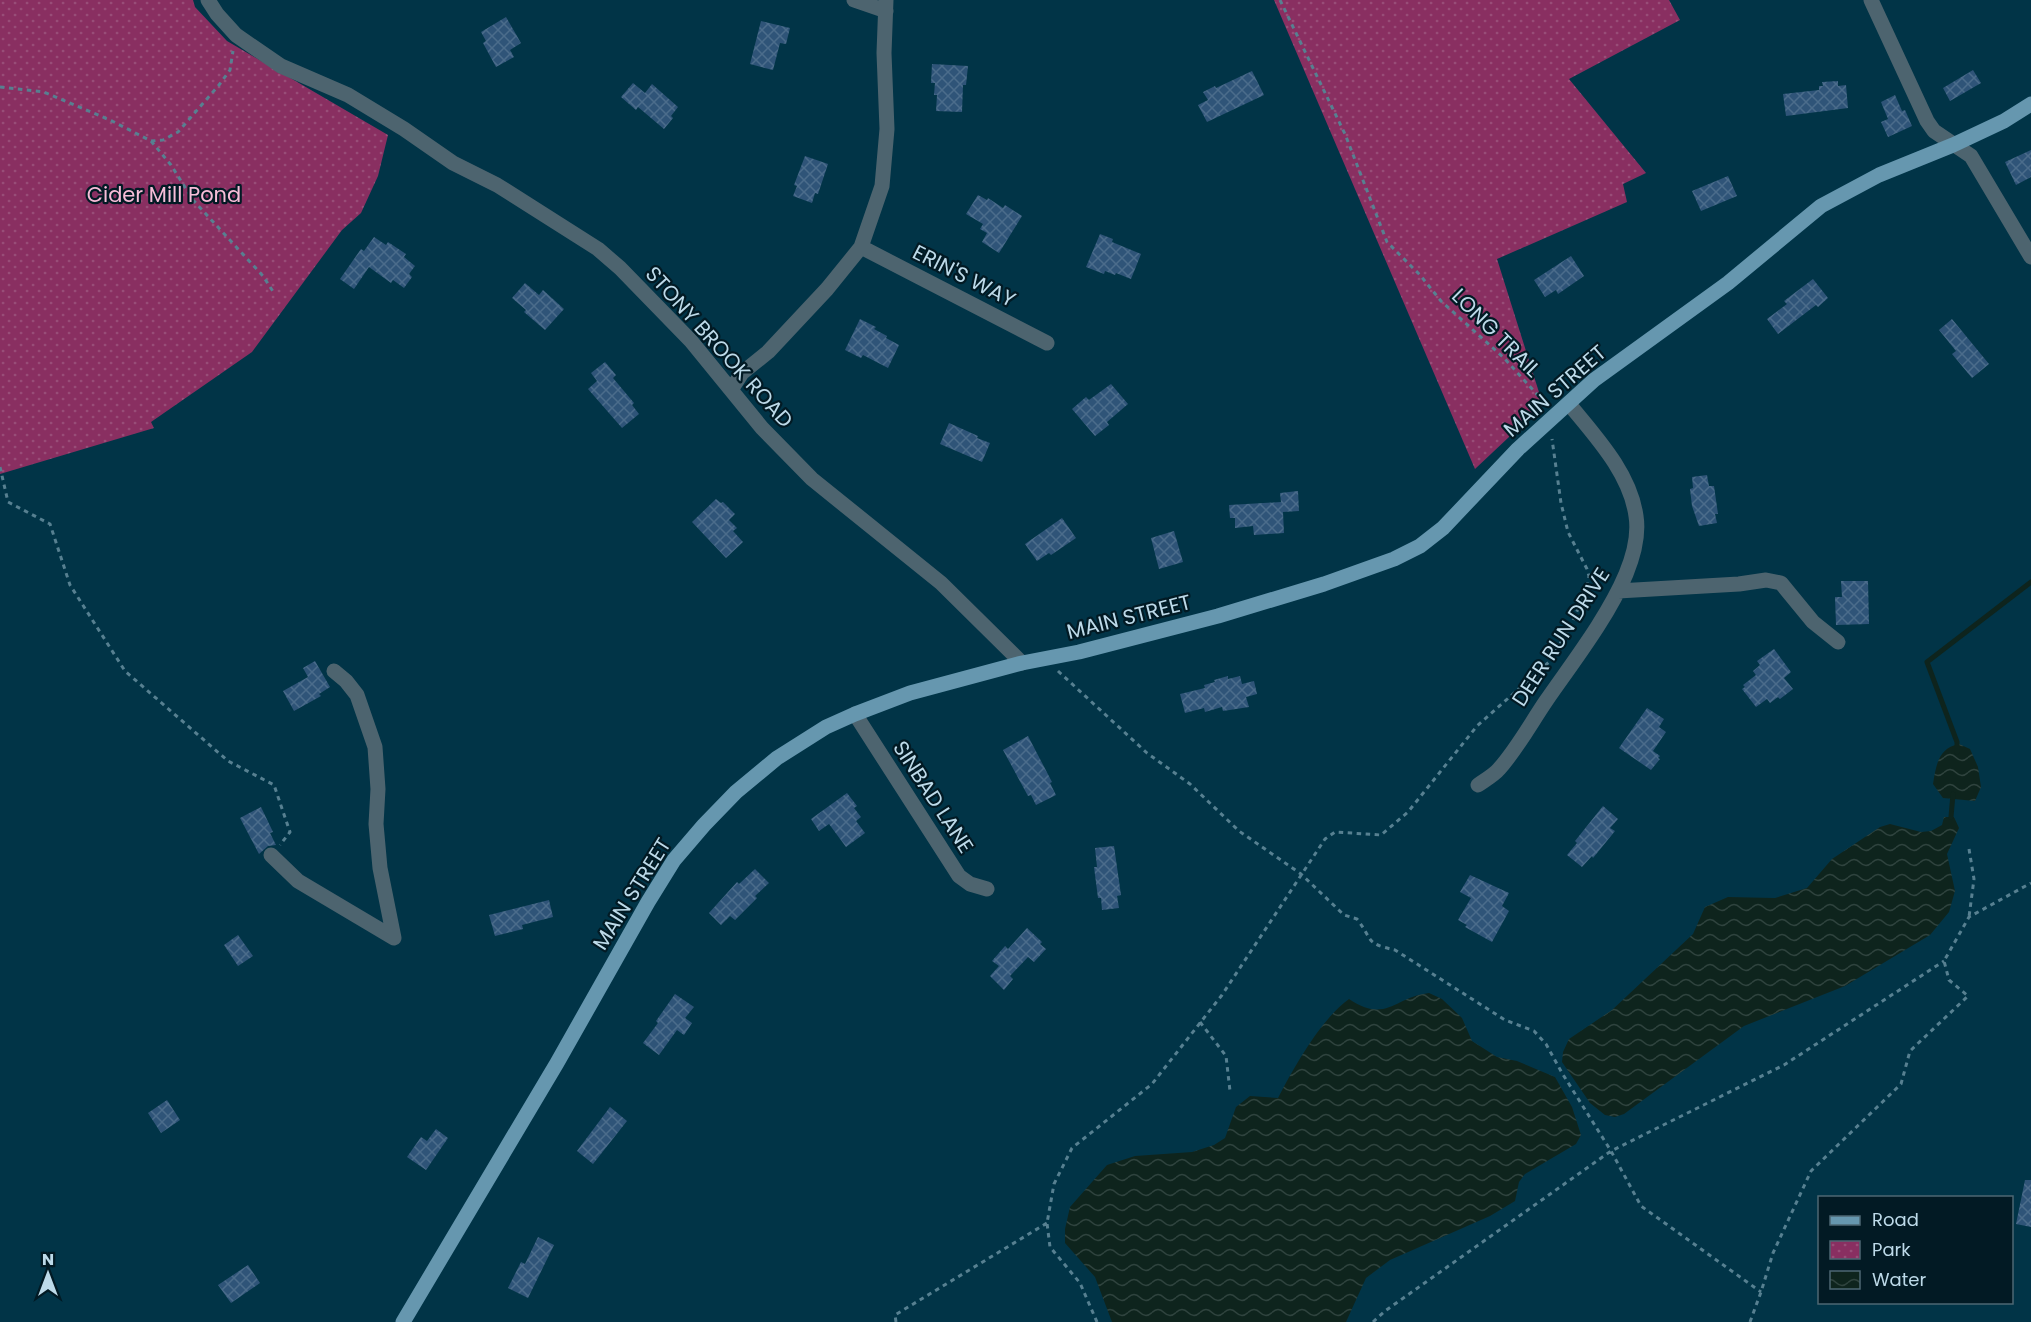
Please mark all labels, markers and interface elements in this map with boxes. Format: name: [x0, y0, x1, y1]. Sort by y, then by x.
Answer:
park label: Cider Mill Pond: [87, 180, 241, 209]
street label: ERIN'S WAY: [908, 237, 1021, 314]
street label: STONY BROOK ROAD: [639, 260, 800, 434]
street label: LONG TRAIL: [1446, 282, 1547, 383]
street label: MAIN STREET: [1497, 338, 1612, 443]
street label: DEER RUN DRIVE: [1505, 562, 1616, 712]
street label: MAIN STREET: [1064, 587, 1194, 646]
street label: SINBAD LANE: [886, 735, 981, 859]
street label: MAIN STREET: [586, 832, 678, 955]
legend: [1818, 1196, 2013, 1304]
text: Road: [1872, 1207, 1919, 1232]
text: Park: [1872, 1237, 1911, 1262]
north arrow: [18, 1244, 78, 1304]
text: N: [42, 1248, 54, 1271]
text: Water: [1872, 1267, 1926, 1292]

